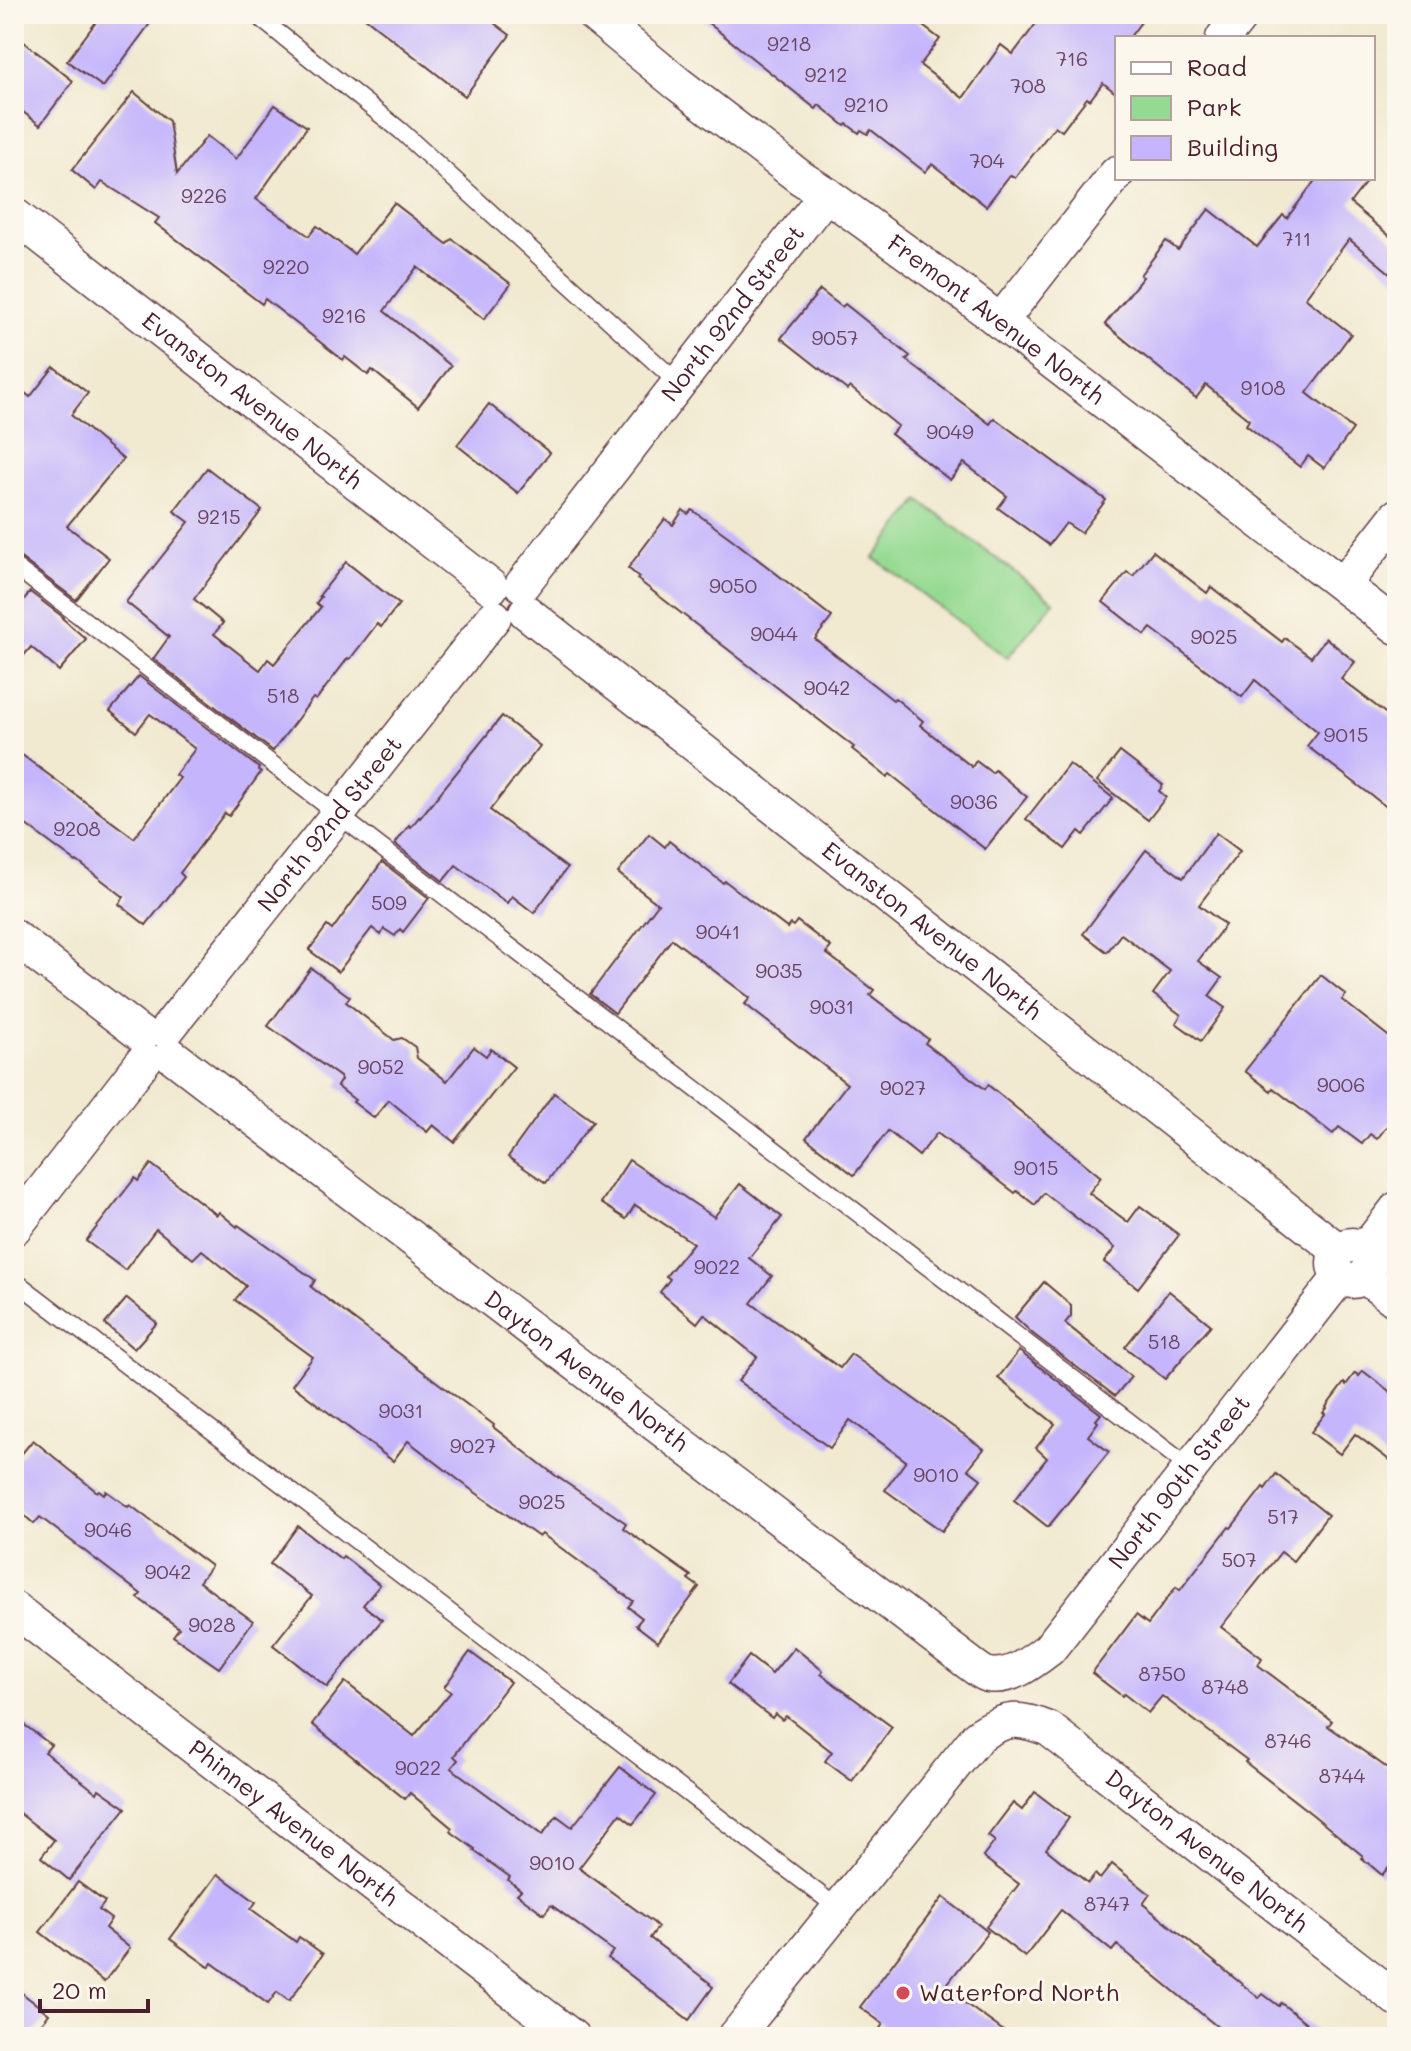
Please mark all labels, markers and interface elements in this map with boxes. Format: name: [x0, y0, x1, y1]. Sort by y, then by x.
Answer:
house number: 9218: [767, 30, 811, 56]
legend: [1115, 36, 1375, 180]
house number: 716: [1056, 45, 1088, 71]
text: Road: [1187, 51, 1247, 82]
house number: 9212: [804, 61, 848, 87]
house number: 708: [1010, 72, 1046, 98]
house number: 9210: [844, 91, 888, 117]
text: Park: [1187, 91, 1241, 122]
text: Building: [1187, 131, 1278, 162]
house number: 704: [969, 147, 1005, 173]
house number: 9226: [181, 182, 227, 208]
street label: North 92nd Street: [653, 218, 810, 407]
house number: 711: [1283, 225, 1312, 251]
street label: Fremont Avenue North: [882, 227, 1112, 410]
house number: 9220: [263, 253, 309, 279]
house number: 9216: [322, 302, 366, 328]
street label: Evanston Avenue North: [137, 304, 369, 495]
house number: 9057: [812, 324, 858, 350]
house number: 9108: [1240, 374, 1286, 400]
house number: 9049: [926, 418, 974, 444]
house number: 9215: [197, 503, 241, 529]
house number: 9050: [709, 572, 757, 598]
house number: 9044: [750, 620, 798, 646]
house number: 9025: [1191, 623, 1237, 649]
house number: 9042: [803, 674, 851, 700]
house number: 518: [267, 682, 299, 708]
house number: 9015: [1324, 721, 1368, 747]
street label: North 92nd Street: [250, 729, 408, 917]
house number: 9036: [950, 788, 998, 814]
house number: 9208: [53, 815, 101, 841]
street label: Evanston Avenue North: [816, 834, 1049, 1026]
house number: 509: [371, 889, 407, 915]
house number: 9041: [696, 918, 740, 944]
house number: 9035: [755, 957, 803, 983]
house number: 9031: [810, 993, 854, 1019]
house number: 9052: [358, 1053, 404, 1079]
house number: 9006: [1317, 1071, 1365, 1097]
house number: 9027: [880, 1074, 926, 1100]
house number: 9015: [1014, 1154, 1058, 1180]
house number: 9022: [694, 1253, 740, 1279]
street label: Dayton Avenue North: [479, 1282, 695, 1458]
house number: 518: [1148, 1328, 1180, 1354]
street label: North 90th Street: [1101, 1388, 1256, 1575]
house number: 9031: [379, 1397, 423, 1423]
house number: 9027: [450, 1432, 496, 1458]
house number: 9010: [913, 1461, 959, 1487]
house number: 9025: [519, 1488, 565, 1514]
house number: 517: [1267, 1503, 1299, 1529]
house number: 9046: [84, 1516, 132, 1542]
house number: 507: [1221, 1546, 1257, 1572]
house number: 9042: [144, 1558, 192, 1584]
house number: 9028: [188, 1611, 236, 1637]
house number: 8750: [1138, 1660, 1186, 1686]
house number: 8748: [1201, 1673, 1249, 1699]
house number: 8746: [1264, 1727, 1312, 1753]
street label: Phinney Avenue North: [183, 1732, 405, 1912]
house number: 9022: [395, 1754, 441, 1780]
street label: Dayton Avenue North: [1100, 1762, 1315, 1938]
house number: 8744: [1319, 1762, 1366, 1788]
house number: 9010: [529, 1849, 575, 1875]
house number: 8747: [1084, 1890, 1130, 1916]
scale bar: [40, 1963, 148, 2013]
text: 20 m: [52, 1974, 107, 2005]
place label: Waterford North: [919, 1976, 1119, 2007]
marker: Waterford North: [894, 1984, 912, 2002]

